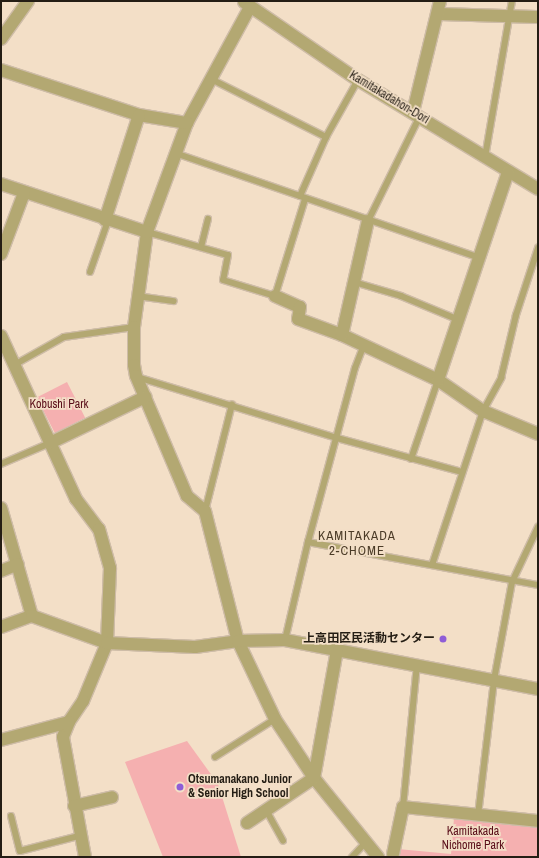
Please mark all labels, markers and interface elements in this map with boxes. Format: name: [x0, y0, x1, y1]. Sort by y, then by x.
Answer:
street label: Kamitakadahon-Dori: [346, 68, 432, 128]
park label: Kobushi Park: [29, 398, 89, 412]
district label: KAMITAKADA 2-CHOME: [318, 529, 396, 560]
place label: 上高田区民活動センター: [303, 632, 435, 646]
marker: 上高田区民活動センター: [438, 634, 448, 644]
place label: Otsumanakano Junior & Senior High School: [188, 773, 292, 801]
marker: Otsumanakano Junior & Senior High School: [175, 782, 185, 792]
park label: Kamitakada Nichome Park: [442, 825, 504, 853]

